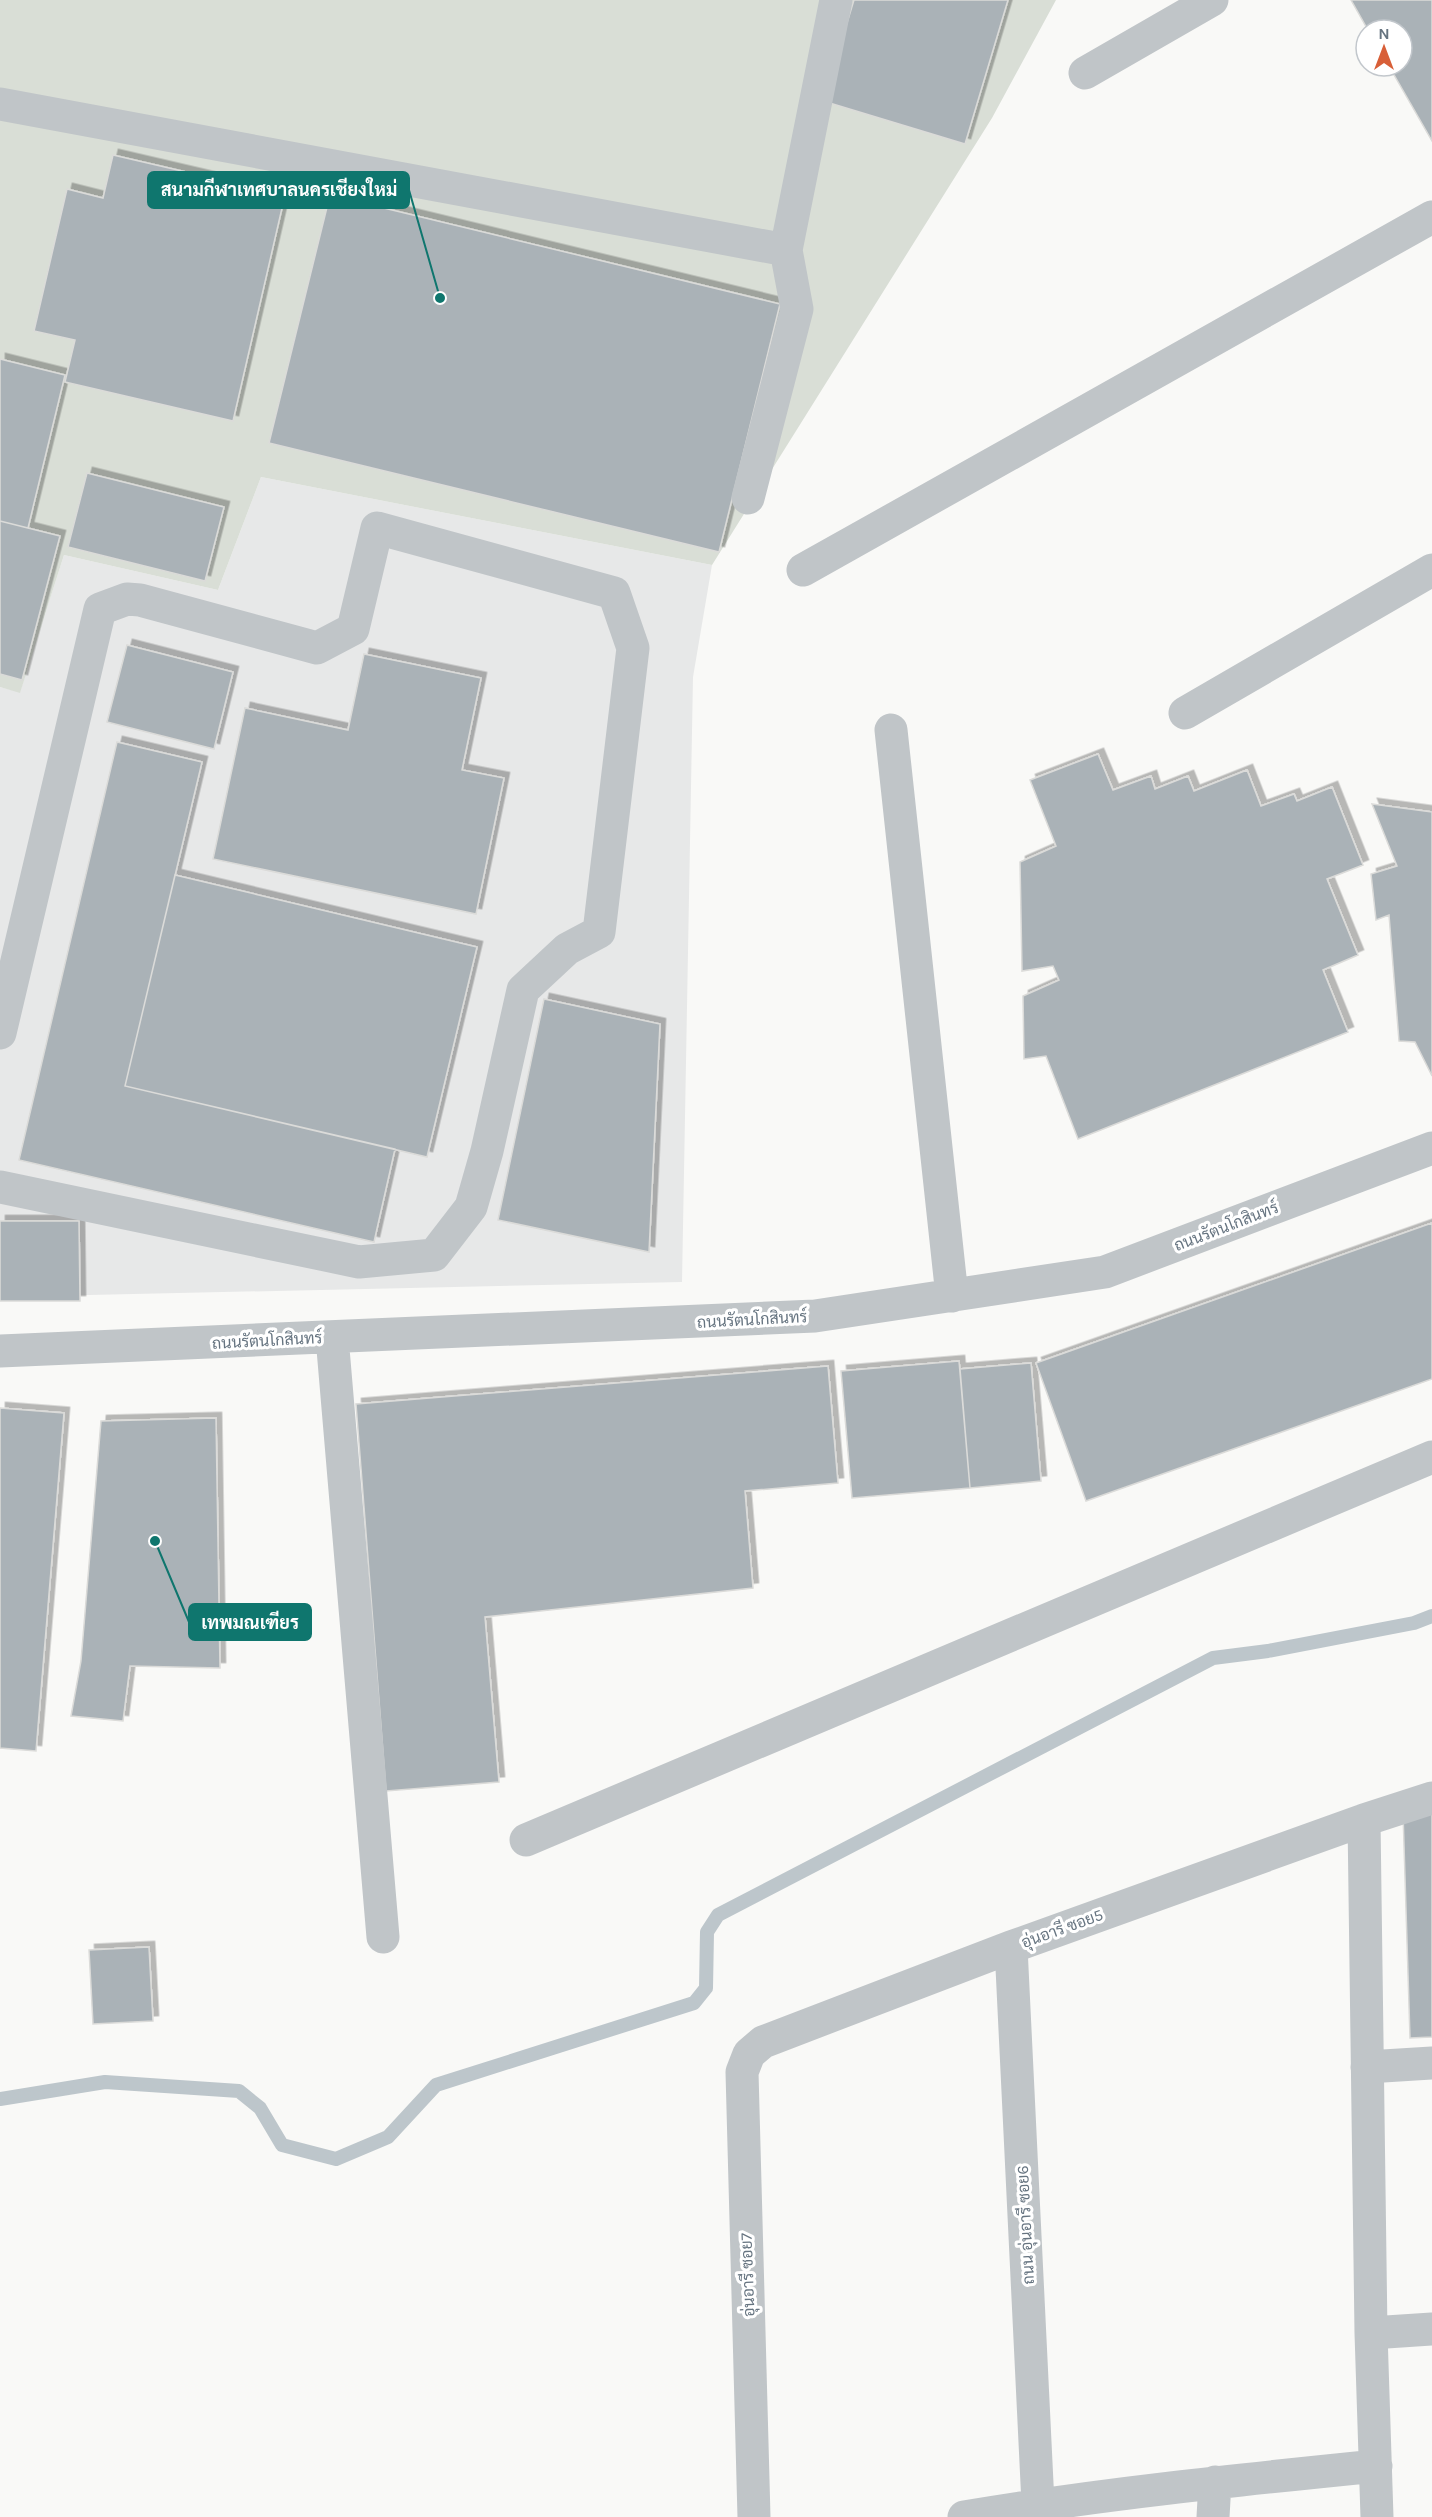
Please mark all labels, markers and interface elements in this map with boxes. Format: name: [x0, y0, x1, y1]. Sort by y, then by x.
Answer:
north arrow: [1354, 18, 1414, 78]
text: N: [1378, 24, 1390, 43]
callout: สนามกีฬาเทศบาลนครเชียงใหม่: [148, 172, 409, 208]
text: สนามกีฬาเทศบาลนครเชียงใหม่: [161, 177, 397, 201]
street label: ถนนรัตนโกสินทร์: [1170, 1195, 1281, 1255]
street label: ถนนรัตนโกสินทร์: [696, 1304, 808, 1332]
street label: ถนนรัตนโกสินทร์: [211, 1325, 323, 1353]
callout: เทพมณเฑียร: [189, 1604, 311, 1640]
text: เทพมณเฑียร: [201, 1610, 299, 1634]
street label: อุ่นอารี ซอย5: [1018, 1903, 1106, 1954]
street label: ถนน อุ่นอารี ซอย6: [1011, 2165, 1040, 2285]
street label: อุ่นอารี ซอย7: [735, 2232, 760, 2317]

